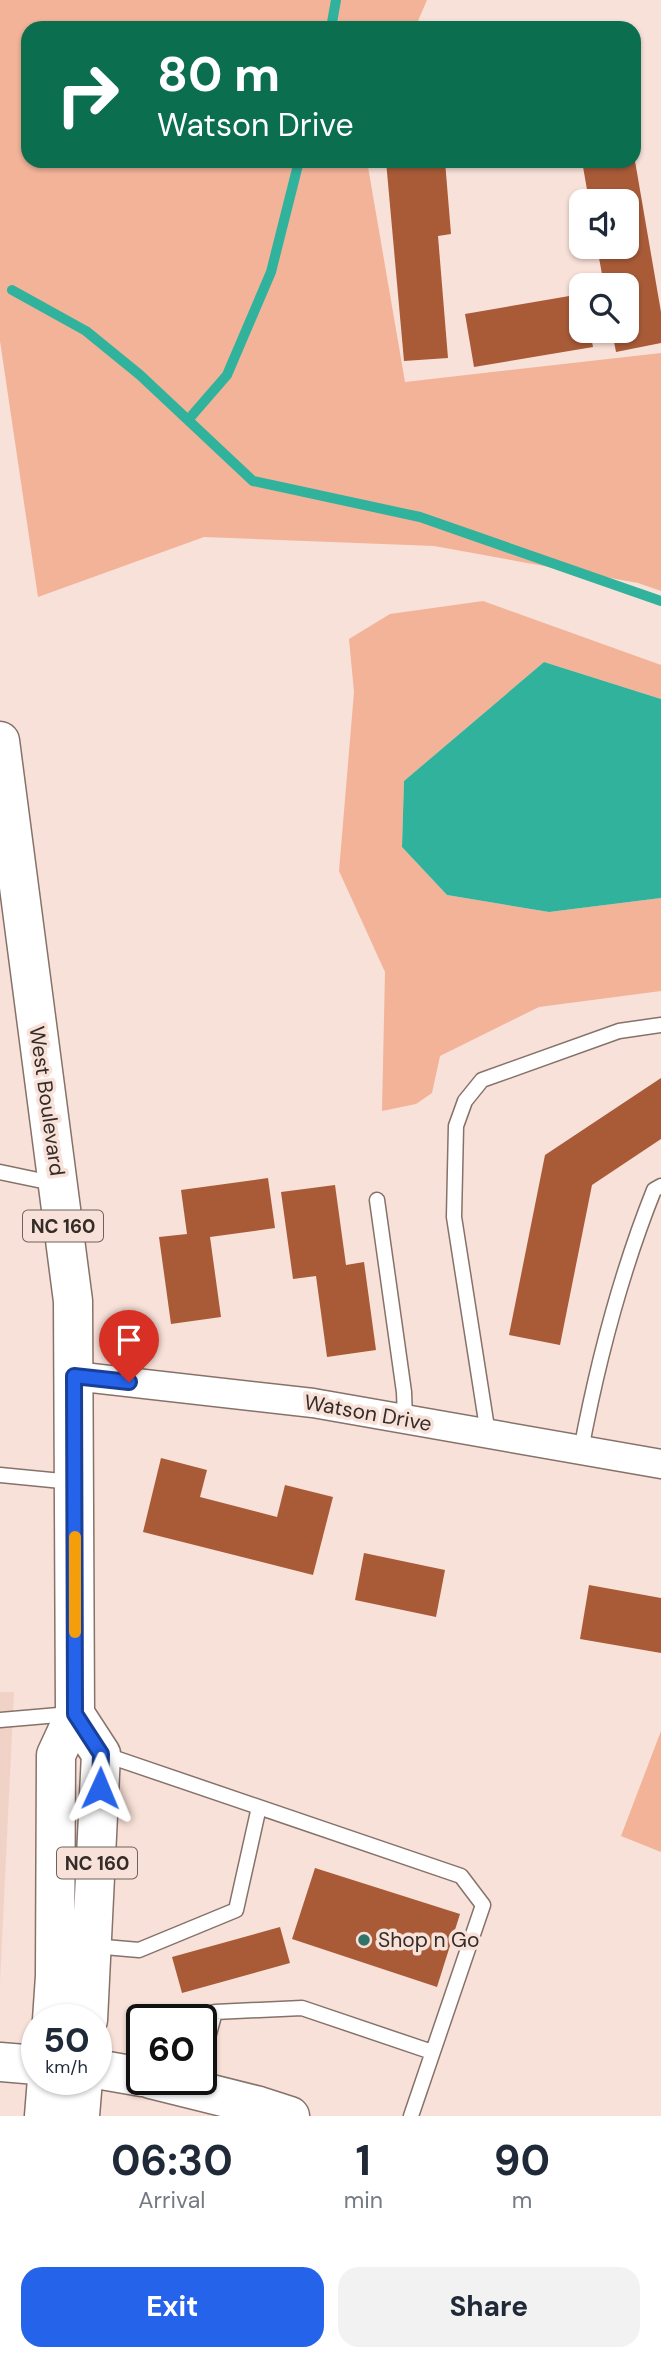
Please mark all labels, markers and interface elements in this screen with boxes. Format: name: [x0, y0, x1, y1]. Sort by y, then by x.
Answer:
text: 80 m: [157, 42, 280, 106]
icon: right: [42, 49, 133, 140]
text: Watson Drive: [157, 104, 354, 146]
map controls: [569, 189, 639, 343]
button: sound: [569, 189, 639, 259]
button: search: [569, 273, 639, 343]
street label: West Boulevard: [23, 1024, 71, 1178]
road number: NC 160: [23, 1210, 103, 1242]
pin: [99, 1310, 159, 1382]
icon: arrive: [110, 1321, 148, 1359]
street label: Watson Drive: [302, 1388, 434, 1438]
position arrow: [63, 1751, 137, 1825]
road number: NC 160: [57, 1848, 137, 1879]
place label: Shop n Go: [378, 1926, 479, 1954]
marker: Shop n Go: [356, 1932, 372, 1948]
speed limit sign: 60: [126, 2004, 217, 2095]
text: 50: [43, 2017, 90, 2063]
text: km/h: [45, 2055, 88, 2079]
text: 06:30: [111, 2133, 233, 2188]
text: 1: [356, 2133, 371, 2188]
text: 90: [494, 2133, 550, 2188]
text: Arrival: [138, 2185, 205, 2215]
text: min: [344, 2185, 383, 2215]
text: m: [512, 2185, 532, 2215]
button: Exit: [21, 2267, 324, 2347]
button: Share: [338, 2267, 640, 2347]

